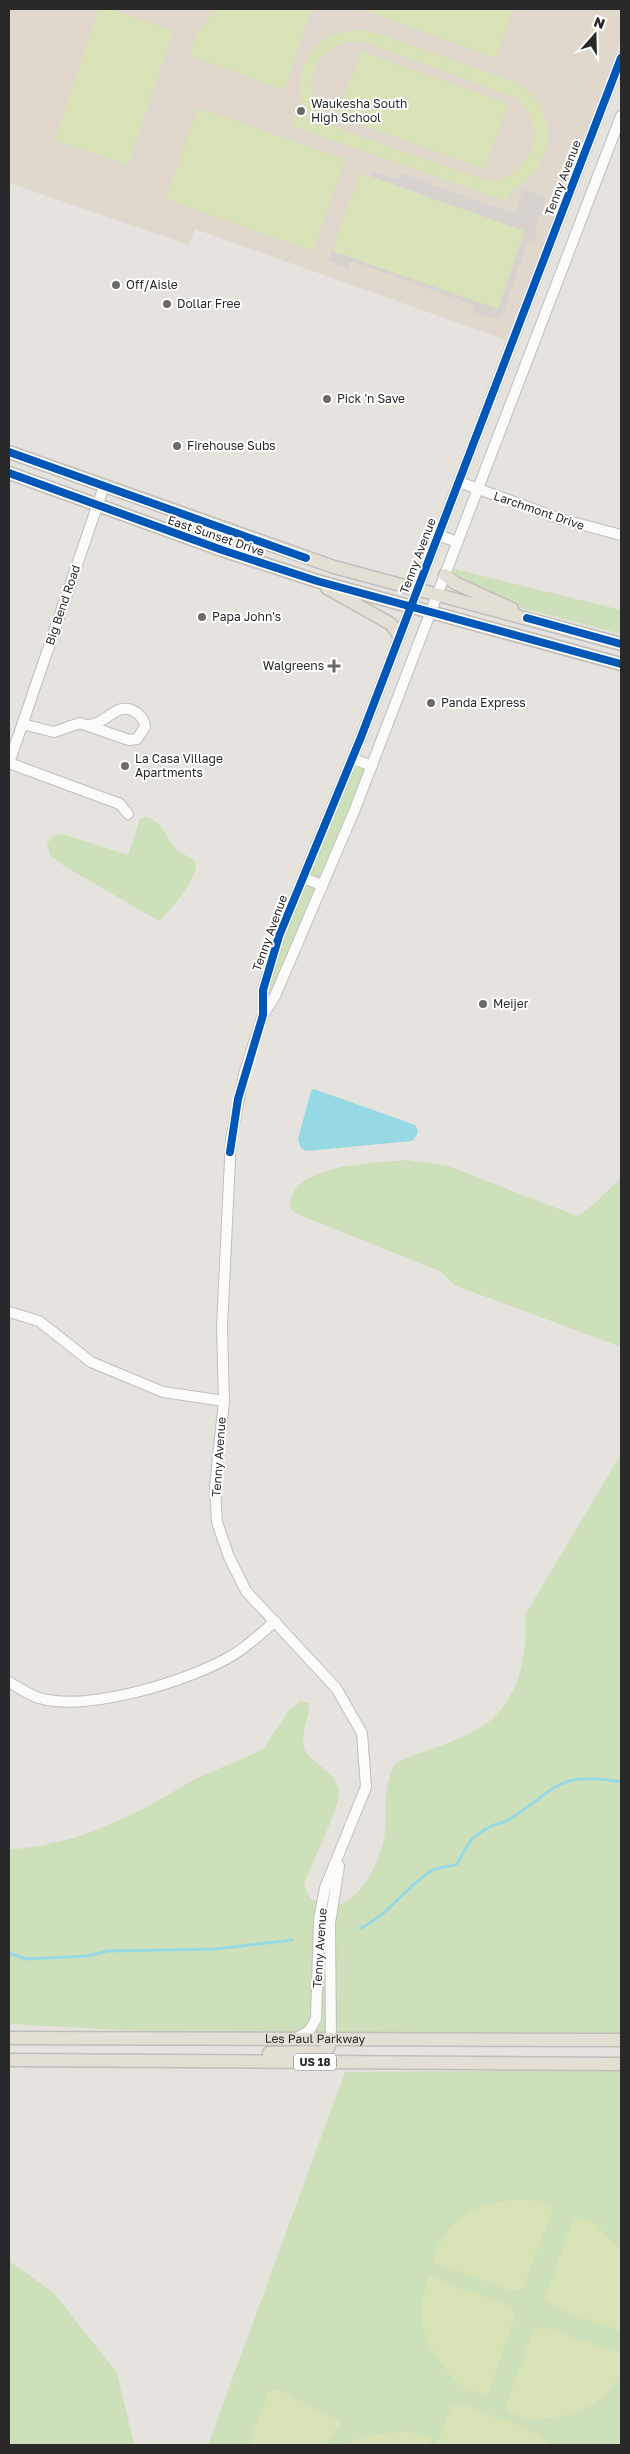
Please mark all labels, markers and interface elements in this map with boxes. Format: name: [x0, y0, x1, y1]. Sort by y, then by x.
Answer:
north arrow: [570, 10, 620, 60]
text: N: [592, 13, 608, 32]
place label: Waukesha South High School: [311, 96, 407, 125]
marker: Waukesha South High School: [295, 105, 307, 117]
street label: Tenny Avenue: [541, 138, 584, 218]
place label: Off/Aisle: [126, 277, 178, 292]
marker: Off/Aisle: [110, 279, 122, 291]
place label: Dollar Free: [177, 296, 240, 311]
marker: Dollar Free: [161, 298, 173, 310]
place label: Pick 'n Save: [337, 391, 405, 406]
marker: Pick 'n Save: [321, 393, 333, 405]
place label: Firehouse Subs: [187, 438, 276, 453]
marker: Firehouse Subs: [171, 440, 183, 452]
street label: Larchmont Drive: [492, 488, 586, 533]
street label: East Sunset Drive: [166, 512, 267, 559]
street label: Tenny Avenue: [396, 516, 439, 596]
street label: Big Bend Road: [42, 563, 83, 647]
place label: Papa John's: [212, 609, 281, 624]
marker: Papa John's: [196, 611, 208, 623]
place label: Walgreens: [263, 658, 324, 673]
marker: Walgreens: [328, 660, 340, 672]
place label: Panda Express: [441, 695, 526, 710]
marker: Panda Express: [425, 697, 437, 709]
place label: La Casa Village Apartments: [135, 751, 223, 780]
marker: La Casa Village Apartments: [119, 760, 131, 772]
street label: Tenny Avenue: [249, 893, 290, 973]
place label: Meijer: [493, 996, 529, 1011]
marker: Meijer: [477, 998, 489, 1010]
street label: Tenny Avenue: [208, 1417, 229, 1497]
street label: Tenny Avenue: [309, 1908, 330, 1988]
street label: Les Paul Parkway: [265, 2031, 366, 2046]
road number: US 18: [294, 2054, 336, 2070]

